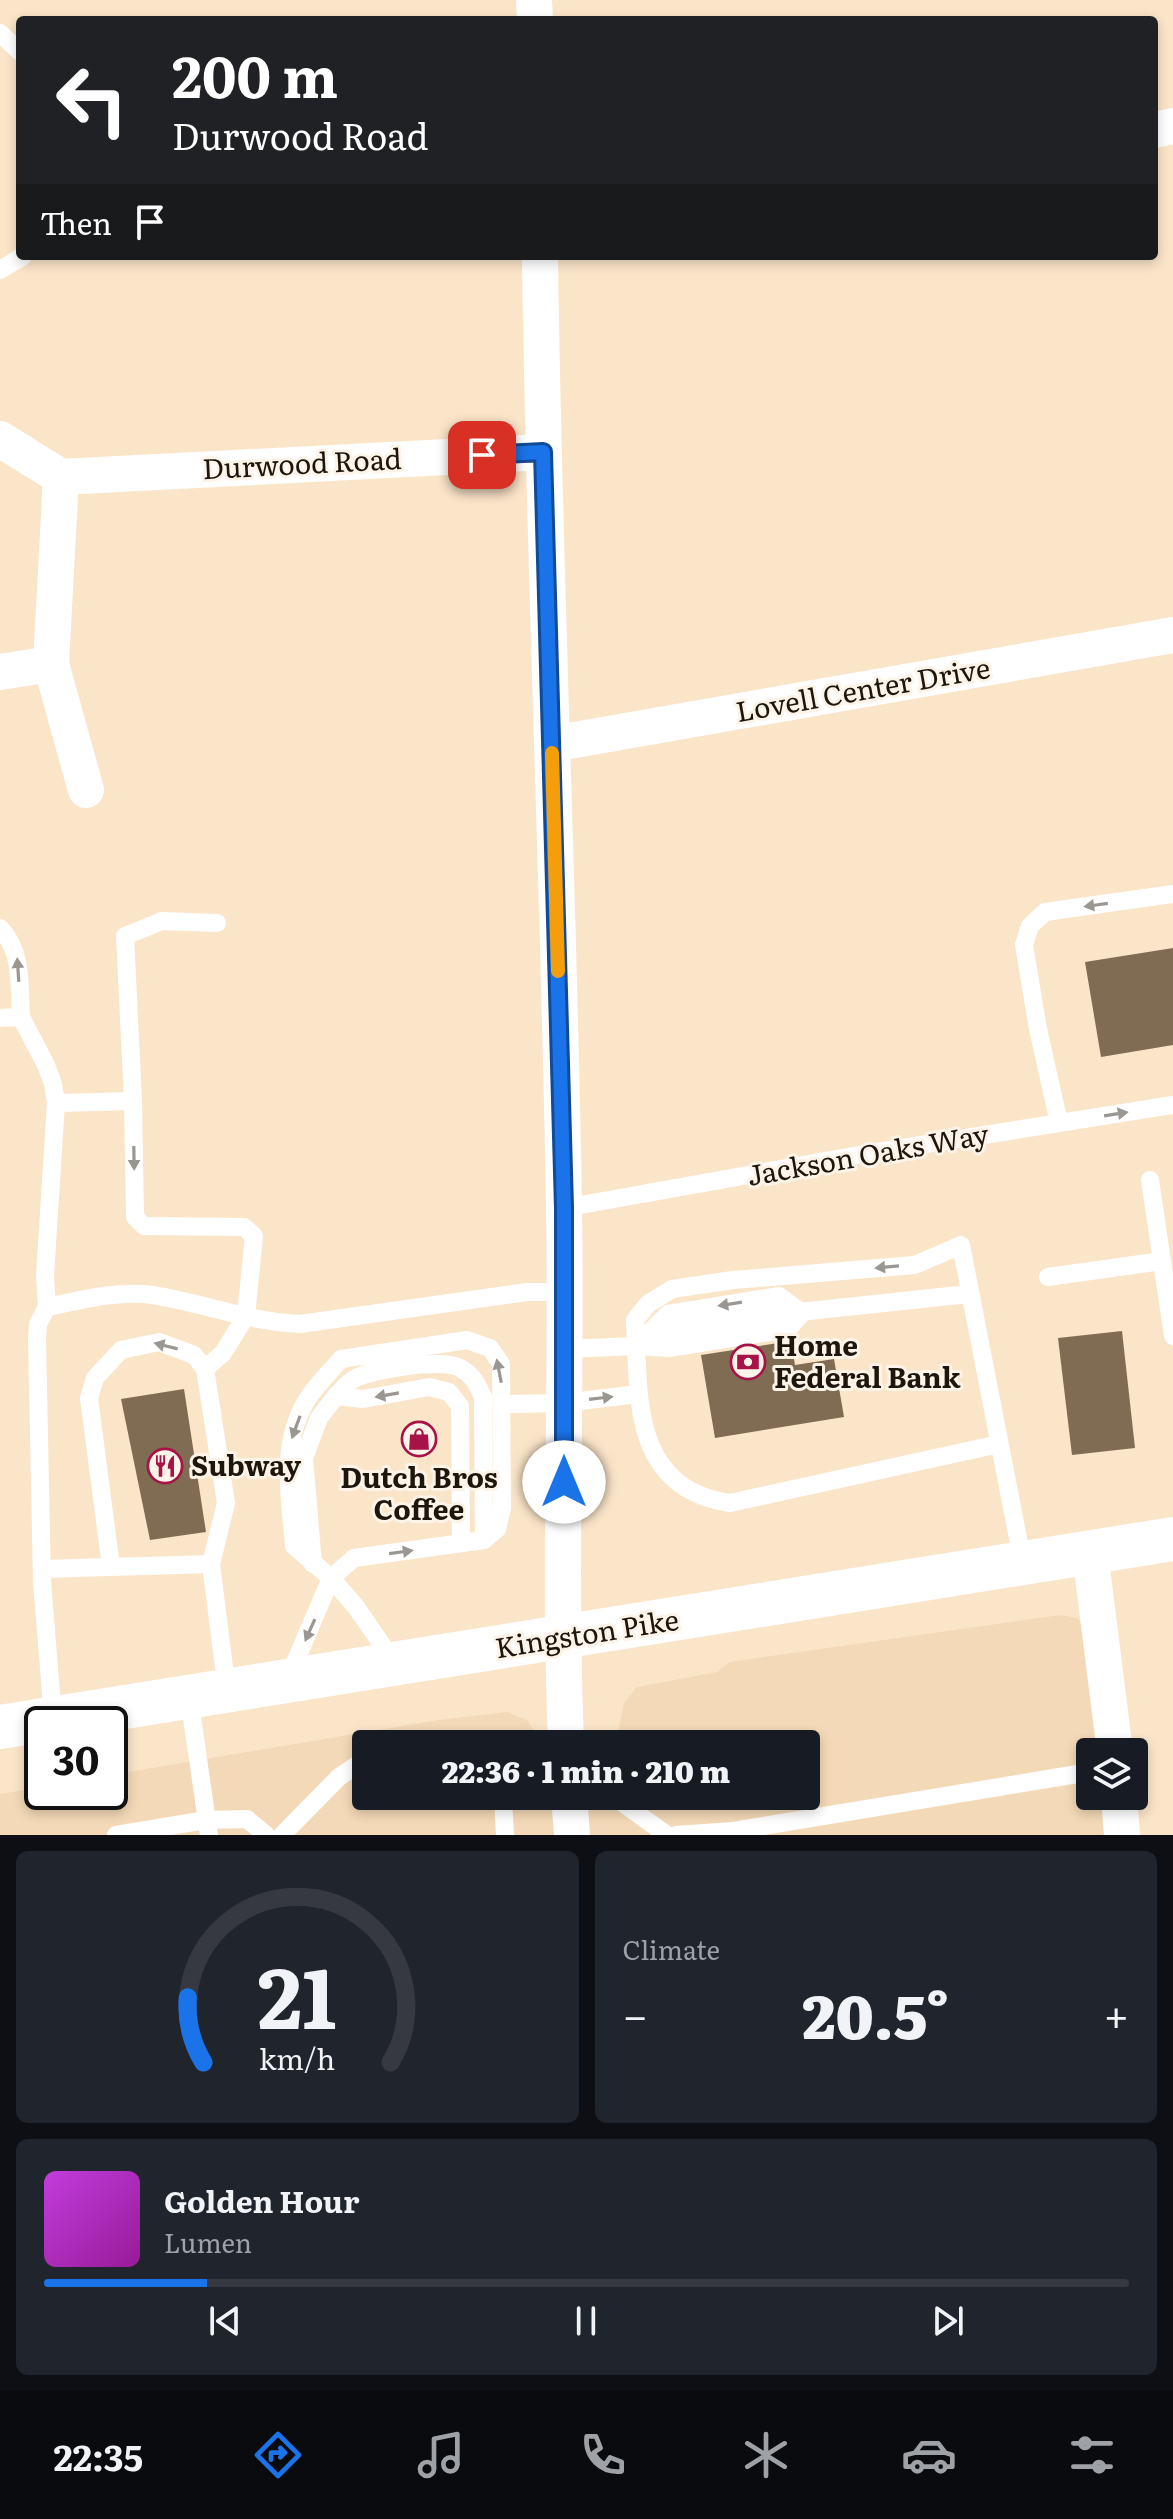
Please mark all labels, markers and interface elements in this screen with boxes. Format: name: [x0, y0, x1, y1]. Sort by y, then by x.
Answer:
text: 200 m: [172, 32, 338, 115]
icon: left: [40, 48, 144, 152]
text: Durwood Road: [172, 108, 429, 161]
text: Then: [40, 200, 112, 244]
icon: arrive: [128, 200, 172, 244]
pin: [448, 421, 516, 489]
icon: arrive: [460, 433, 504, 477]
street label: Durwood Road: [201, 436, 403, 488]
street label: Lovell Center Drive: [732, 645, 993, 731]
one-way arrow: [1083, 899, 1108, 912]
one-way arrow: [11, 957, 24, 982]
one-way arrow: [1104, 1107, 1129, 1120]
street label: Jackson Oaks Way: [744, 1111, 993, 1195]
one-way arrow: [128, 1146, 140, 1171]
one-way arrow: [874, 1261, 899, 1274]
one-way arrow: [718, 1299, 743, 1311]
place label: Home Federal Bank: [774, 1323, 961, 1397]
one-way arrow: [153, 1339, 178, 1352]
bank icon: Home Federal Bank: [729, 1343, 767, 1381]
one-way arrow: [492, 1358, 504, 1383]
one-way arrow: [374, 1389, 399, 1401]
one-way arrow: [589, 1392, 614, 1405]
one-way arrow: [289, 1415, 302, 1439]
shop icon: Dutch Bros Coffee: [400, 1420, 438, 1458]
position arrow: [522, 1440, 606, 1524]
place label: Subway: [191, 1443, 302, 1485]
restaurant icon: Subway: [146, 1447, 184, 1485]
place label: Dutch Bros Coffee: [340, 1455, 498, 1529]
one-way arrow: [389, 1545, 414, 1557]
street label: Kingston Pike: [492, 1597, 682, 1667]
one-way arrow: [303, 1618, 317, 1642]
speed limit sign: 30: [24, 1706, 128, 1810]
map controls: [1076, 1738, 1148, 1810]
button: layers: [1076, 1738, 1148, 1810]
text: 22:36 · 1 min · 210 m: [442, 1748, 730, 1792]
text: Climate: [623, 1929, 720, 1968]
text: 21: [258, 1931, 337, 2055]
text: 20.5°: [802, 1968, 949, 2057]
text: −: [623, 1980, 648, 2046]
text: +: [1103, 1980, 1129, 2046]
text: km/h: [259, 2036, 335, 2079]
text: Golden Hour: [164, 2178, 359, 2222]
text: Lumen: [164, 2222, 252, 2261]
icon: previous: [203, 2299, 247, 2343]
icon: pause: [564, 2299, 608, 2343]
icon: next: [926, 2299, 970, 2343]
icon: directions: [250, 2427, 306, 2483]
icon: music: [413, 2427, 469, 2483]
icon: phone: [575, 2427, 631, 2483]
icon: climate: [738, 2427, 794, 2483]
icon: car: [901, 2427, 957, 2483]
icon: filters: [1064, 2427, 1120, 2483]
text: 22:35: [53, 2429, 143, 2482]

